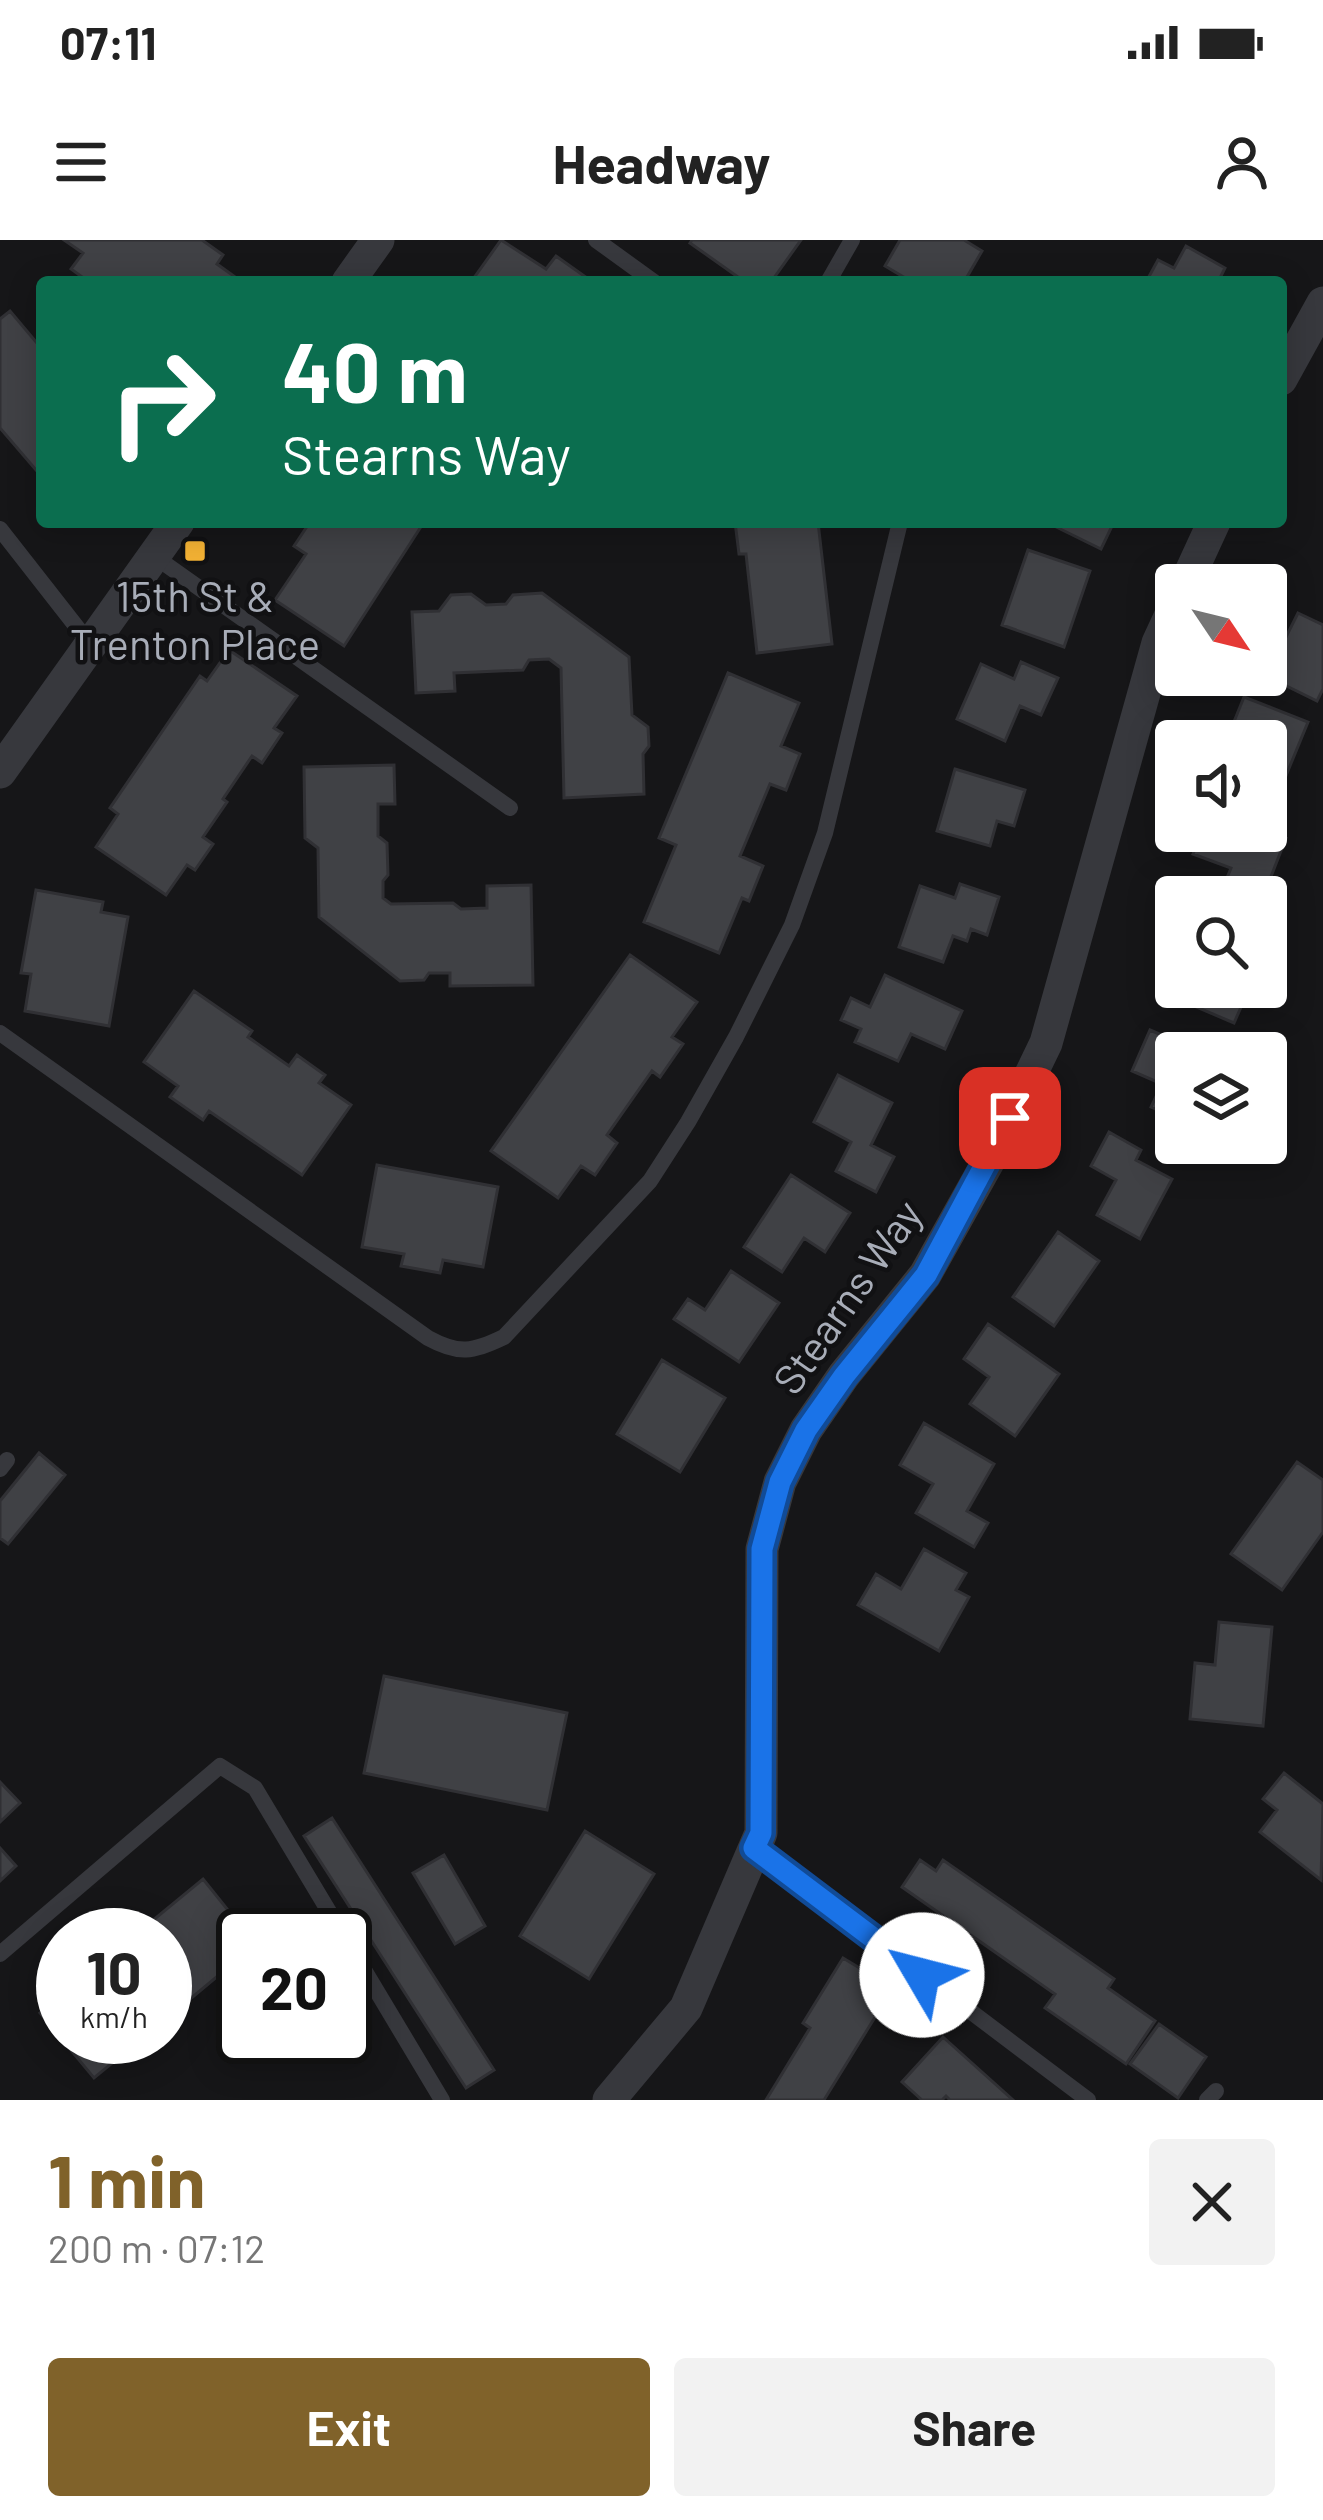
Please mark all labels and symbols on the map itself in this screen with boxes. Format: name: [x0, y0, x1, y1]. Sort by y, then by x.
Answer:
marker: 15th St & Trenton Place: [182, 538, 208, 564]
north arrow: [1155, 564, 1287, 696]
place label: 15th St & Trenton Place: [70, 570, 320, 668]
pin: [959, 1067, 1061, 1169]
street label: Stearns Way: [761, 1190, 932, 1403]
speed limit sign: 20: [216, 1908, 372, 2064]
position arrow: [859, 1912, 985, 2038]

